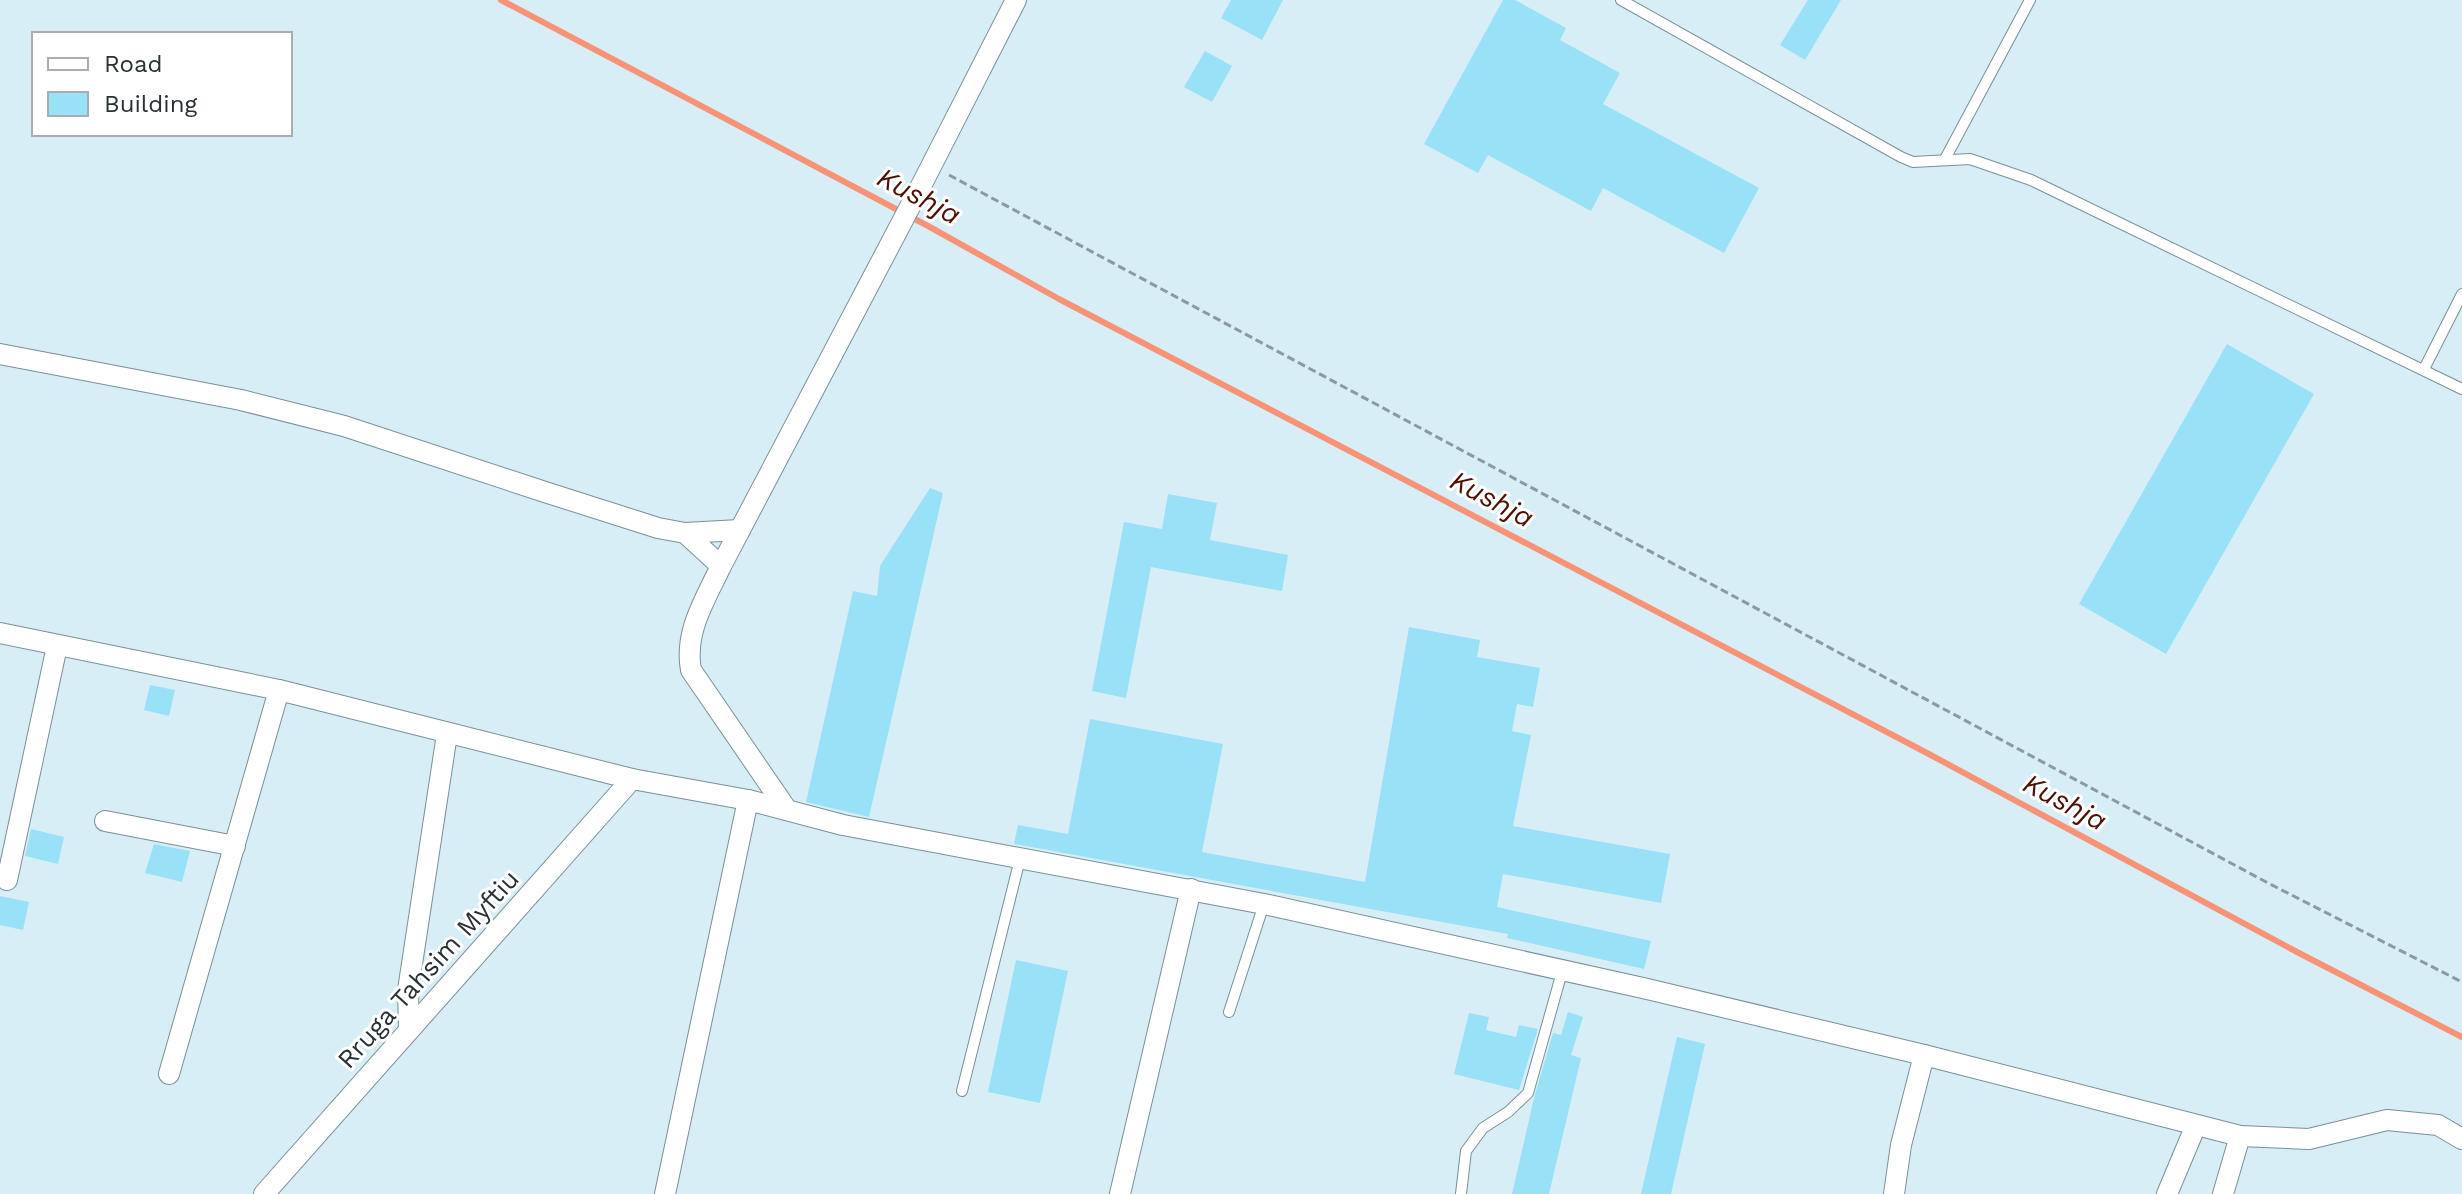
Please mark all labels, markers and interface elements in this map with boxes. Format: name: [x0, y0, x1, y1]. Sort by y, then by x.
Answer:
legend: [32, 32, 292, 136]
text: Road: [104, 50, 163, 78]
text: Building: [104, 90, 197, 118]
water label: Kushja: [872, 160, 966, 232]
water label: Kushja: [1445, 463, 1539, 535]
water label: Kushja: [2018, 766, 2112, 838]
street label: Rruga Tahsim Myftiu: [331, 864, 525, 1074]

